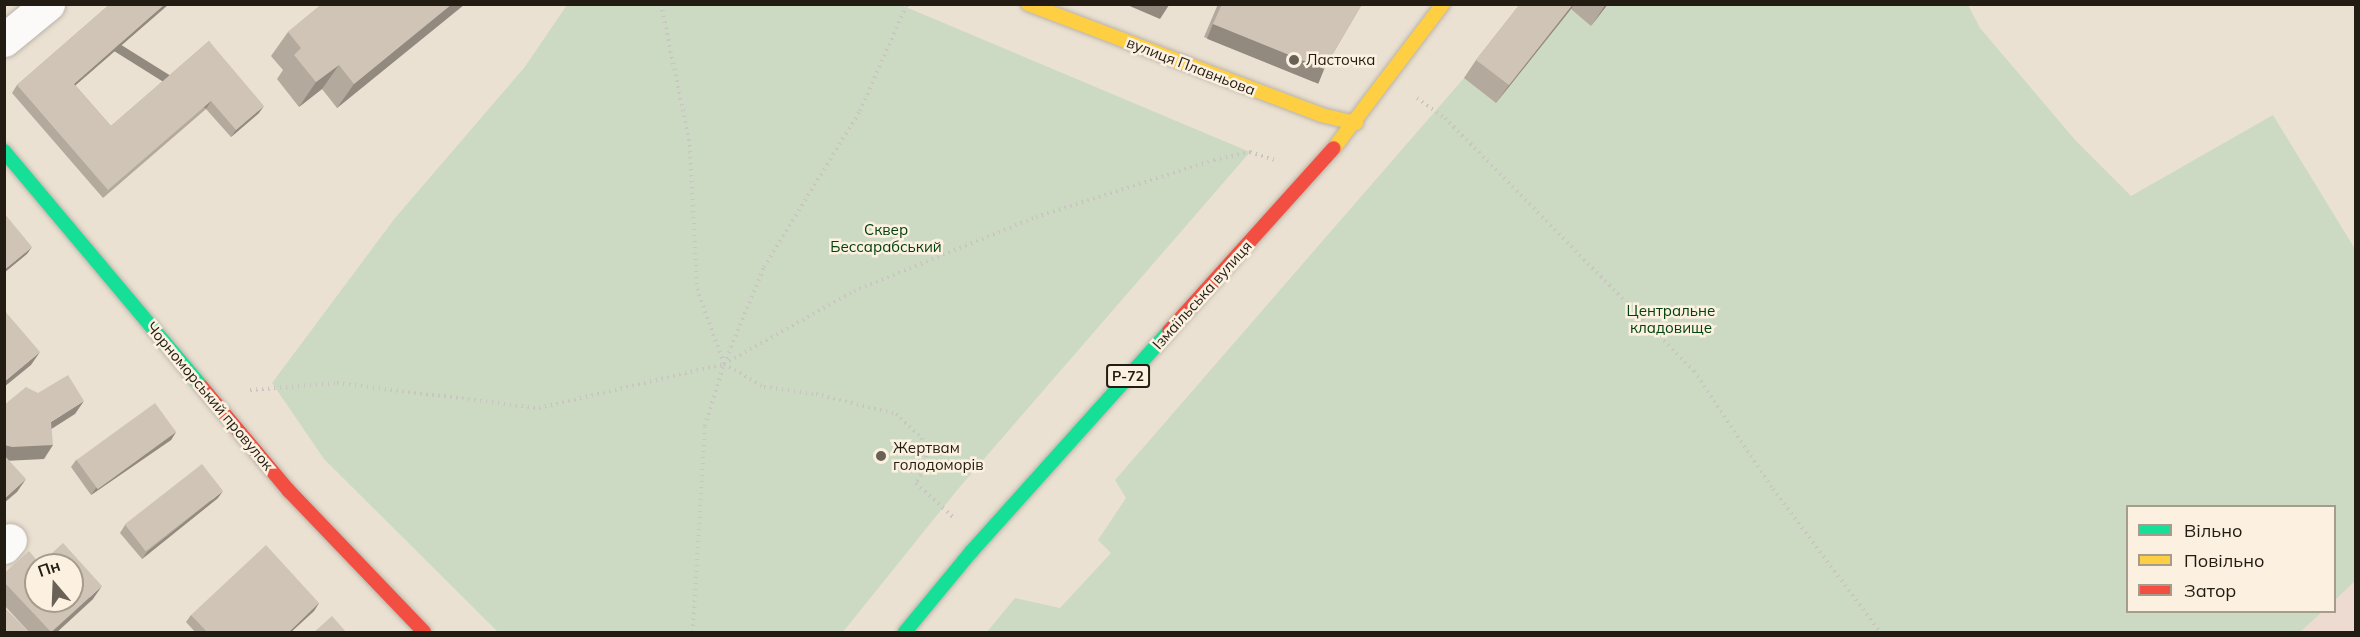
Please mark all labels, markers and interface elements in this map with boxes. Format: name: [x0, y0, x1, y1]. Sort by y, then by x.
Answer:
street label: вулиця Плавньова: [1124, 33, 1258, 99]
place label: Ласточка: [1306, 51, 1375, 69]
marker: Ласточка: [1287, 53, 1301, 67]
park label: Сквер Бессарабський: [830, 220, 942, 255]
street label: Ізмаїльська вулиця: [1149, 237, 1255, 353]
park label: Центральне кладовище: [1627, 301, 1715, 336]
street label: Чорноморський провулок: [143, 318, 277, 474]
road number: Р-72: [1106, 365, 1150, 387]
place label: Жертвам голодоморів: [893, 438, 984, 473]
marker: Жертвам голодоморів: [874, 449, 888, 463]
legend: [2126, 505, 2336, 613]
text: Вільно: [2184, 519, 2242, 542]
text: Повільно: [2184, 549, 2264, 572]
north arrow: [24, 553, 84, 613]
text: Пн: [35, 555, 63, 581]
text: Затор: [2184, 579, 2236, 602]

